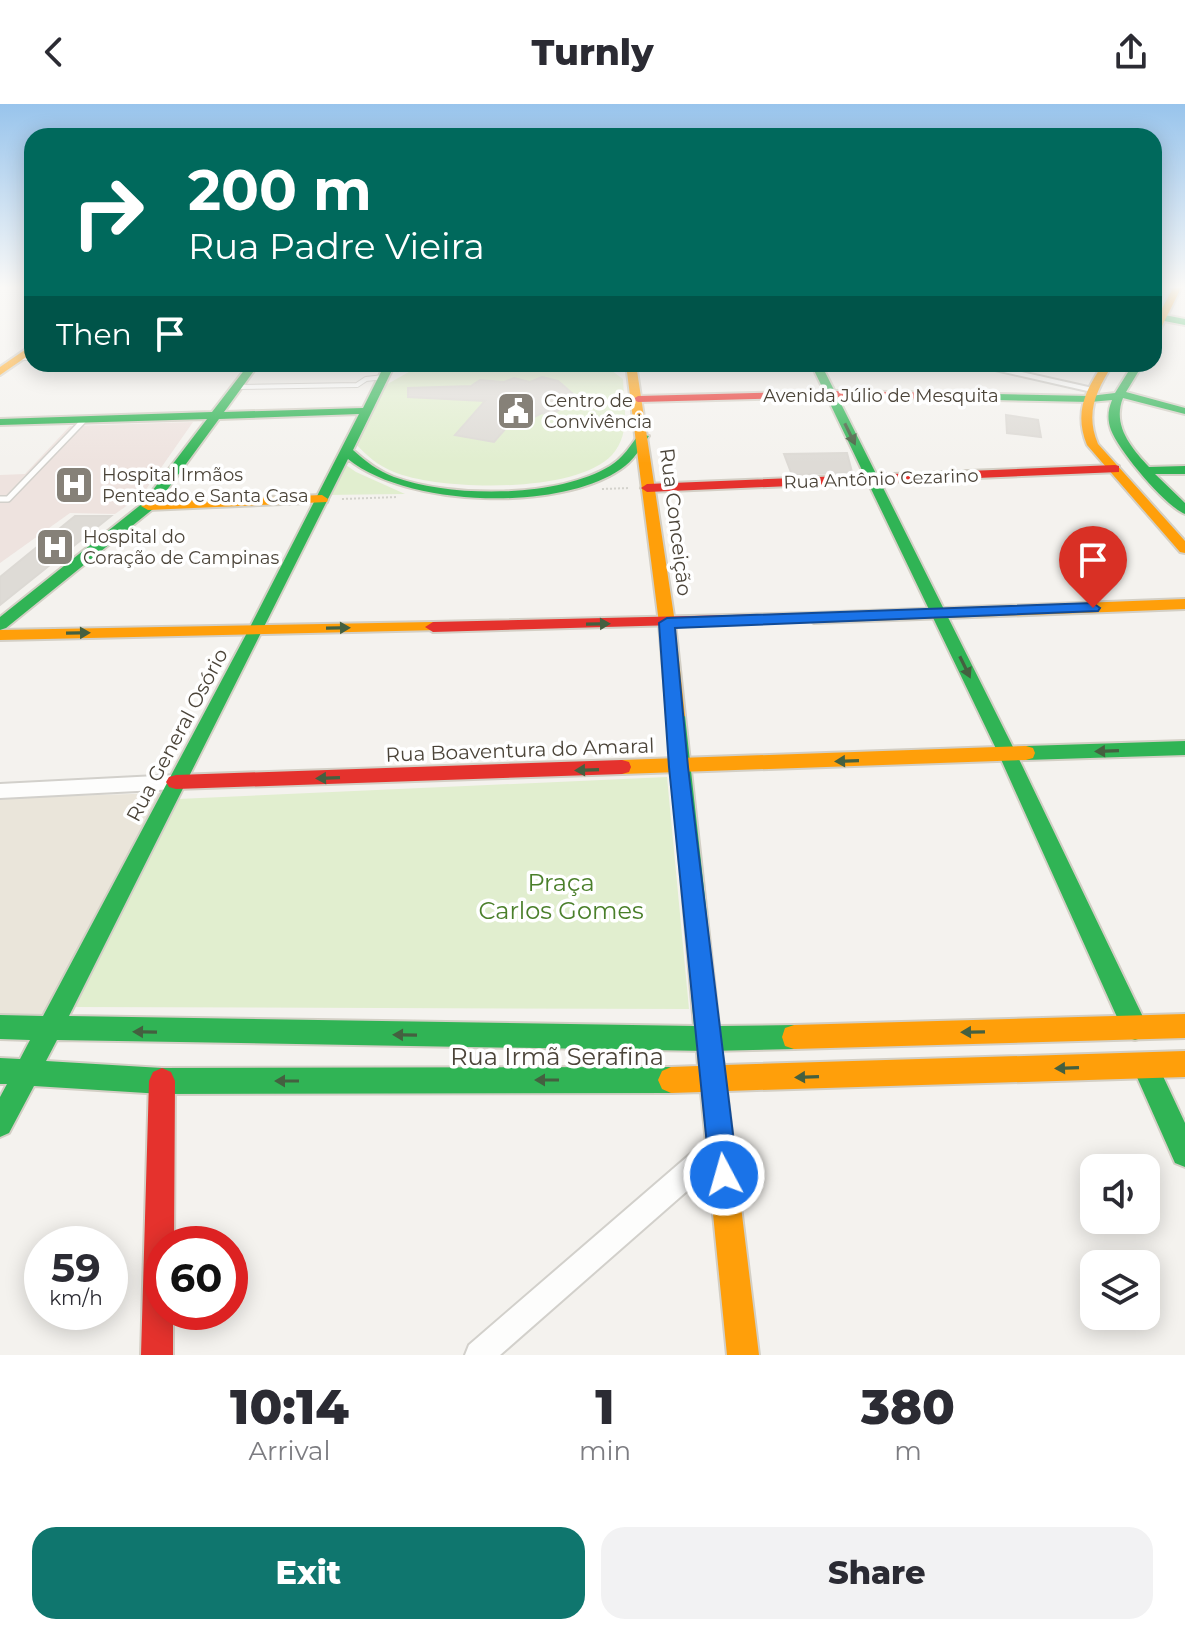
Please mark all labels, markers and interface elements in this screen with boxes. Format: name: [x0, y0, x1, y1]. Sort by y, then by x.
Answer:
icon: back: [32, 30, 76, 74]
text: Turnly: [532, 30, 653, 74]
icon: share: [1109, 30, 1153, 74]
text: 200 m: [188, 156, 372, 224]
icon: right: [56, 160, 160, 264]
text: Rua Padre Vieira: [188, 224, 485, 268]
icon: arrive: [148, 312, 192, 356]
text: Then: [56, 316, 132, 353]
street label: Avenida Júlio de Mesquita: [763, 385, 999, 407]
public building icon: Centro de Convivência: [495, 390, 537, 432]
place label: Centro de Convivência: [544, 390, 652, 433]
one-way arrow: [843, 423, 857, 446]
street label: Rua Conceição: [655, 447, 697, 597]
hospital icon: Hospital Irmãos Penteado e Santa Casa: [53, 464, 95, 506]
place label: Hospital Irmãos Penteado e Santa Casa: [102, 464, 309, 507]
street label: Rua Antônio Cezarino: [783, 465, 979, 493]
hospital icon: Hospital do Coração de Campinas: [34, 526, 76, 568]
place label: Hospital do Coração de Campinas: [83, 526, 279, 569]
pin: [1059, 526, 1127, 608]
icon: arrive: [1071, 538, 1115, 582]
one-way arrow: [586, 618, 611, 630]
one-way arrow: [326, 622, 351, 634]
one-way arrow: [66, 627, 91, 639]
street label: Rua General Osório: [121, 644, 233, 826]
one-way arrow: [958, 656, 972, 679]
street label: Rua Boaventura do Amaral: [385, 733, 655, 767]
one-way arrow: [1094, 745, 1119, 758]
one-way arrow: [834, 754, 859, 767]
one-way arrow: [574, 763, 599, 776]
one-way arrow: [314, 771, 340, 784]
park label: Praça Carlos Gomes: [478, 868, 644, 925]
one-way arrow: [132, 1025, 157, 1038]
one-way arrow: [960, 1026, 985, 1039]
one-way arrow: [392, 1029, 417, 1041]
street label: Rua Irmã Serafina: [450, 1042, 664, 1071]
one-way arrow: [1054, 1062, 1079, 1075]
one-way arrow: [794, 1070, 819, 1083]
one-way arrow: [534, 1074, 559, 1086]
one-way arrow: [274, 1075, 299, 1087]
position arrow: [682, 1133, 766, 1217]
map controls: [1080, 1154, 1160, 1330]
button: sound: [1080, 1154, 1160, 1234]
speed limit sign: 60: [144, 1226, 248, 1330]
text: 59: [51, 1243, 101, 1292]
button: layers: [1080, 1250, 1160, 1330]
text: km/h: [49, 1286, 103, 1310]
text: 10:14: [230, 1378, 349, 1436]
text: 1: [595, 1378, 615, 1436]
text: 380: [861, 1378, 955, 1436]
text: Arrival: [248, 1435, 330, 1467]
text: min: [579, 1435, 631, 1467]
text: m: [894, 1435, 922, 1467]
button: Exit: [32, 1527, 585, 1619]
button: Share: [601, 1527, 1153, 1619]

